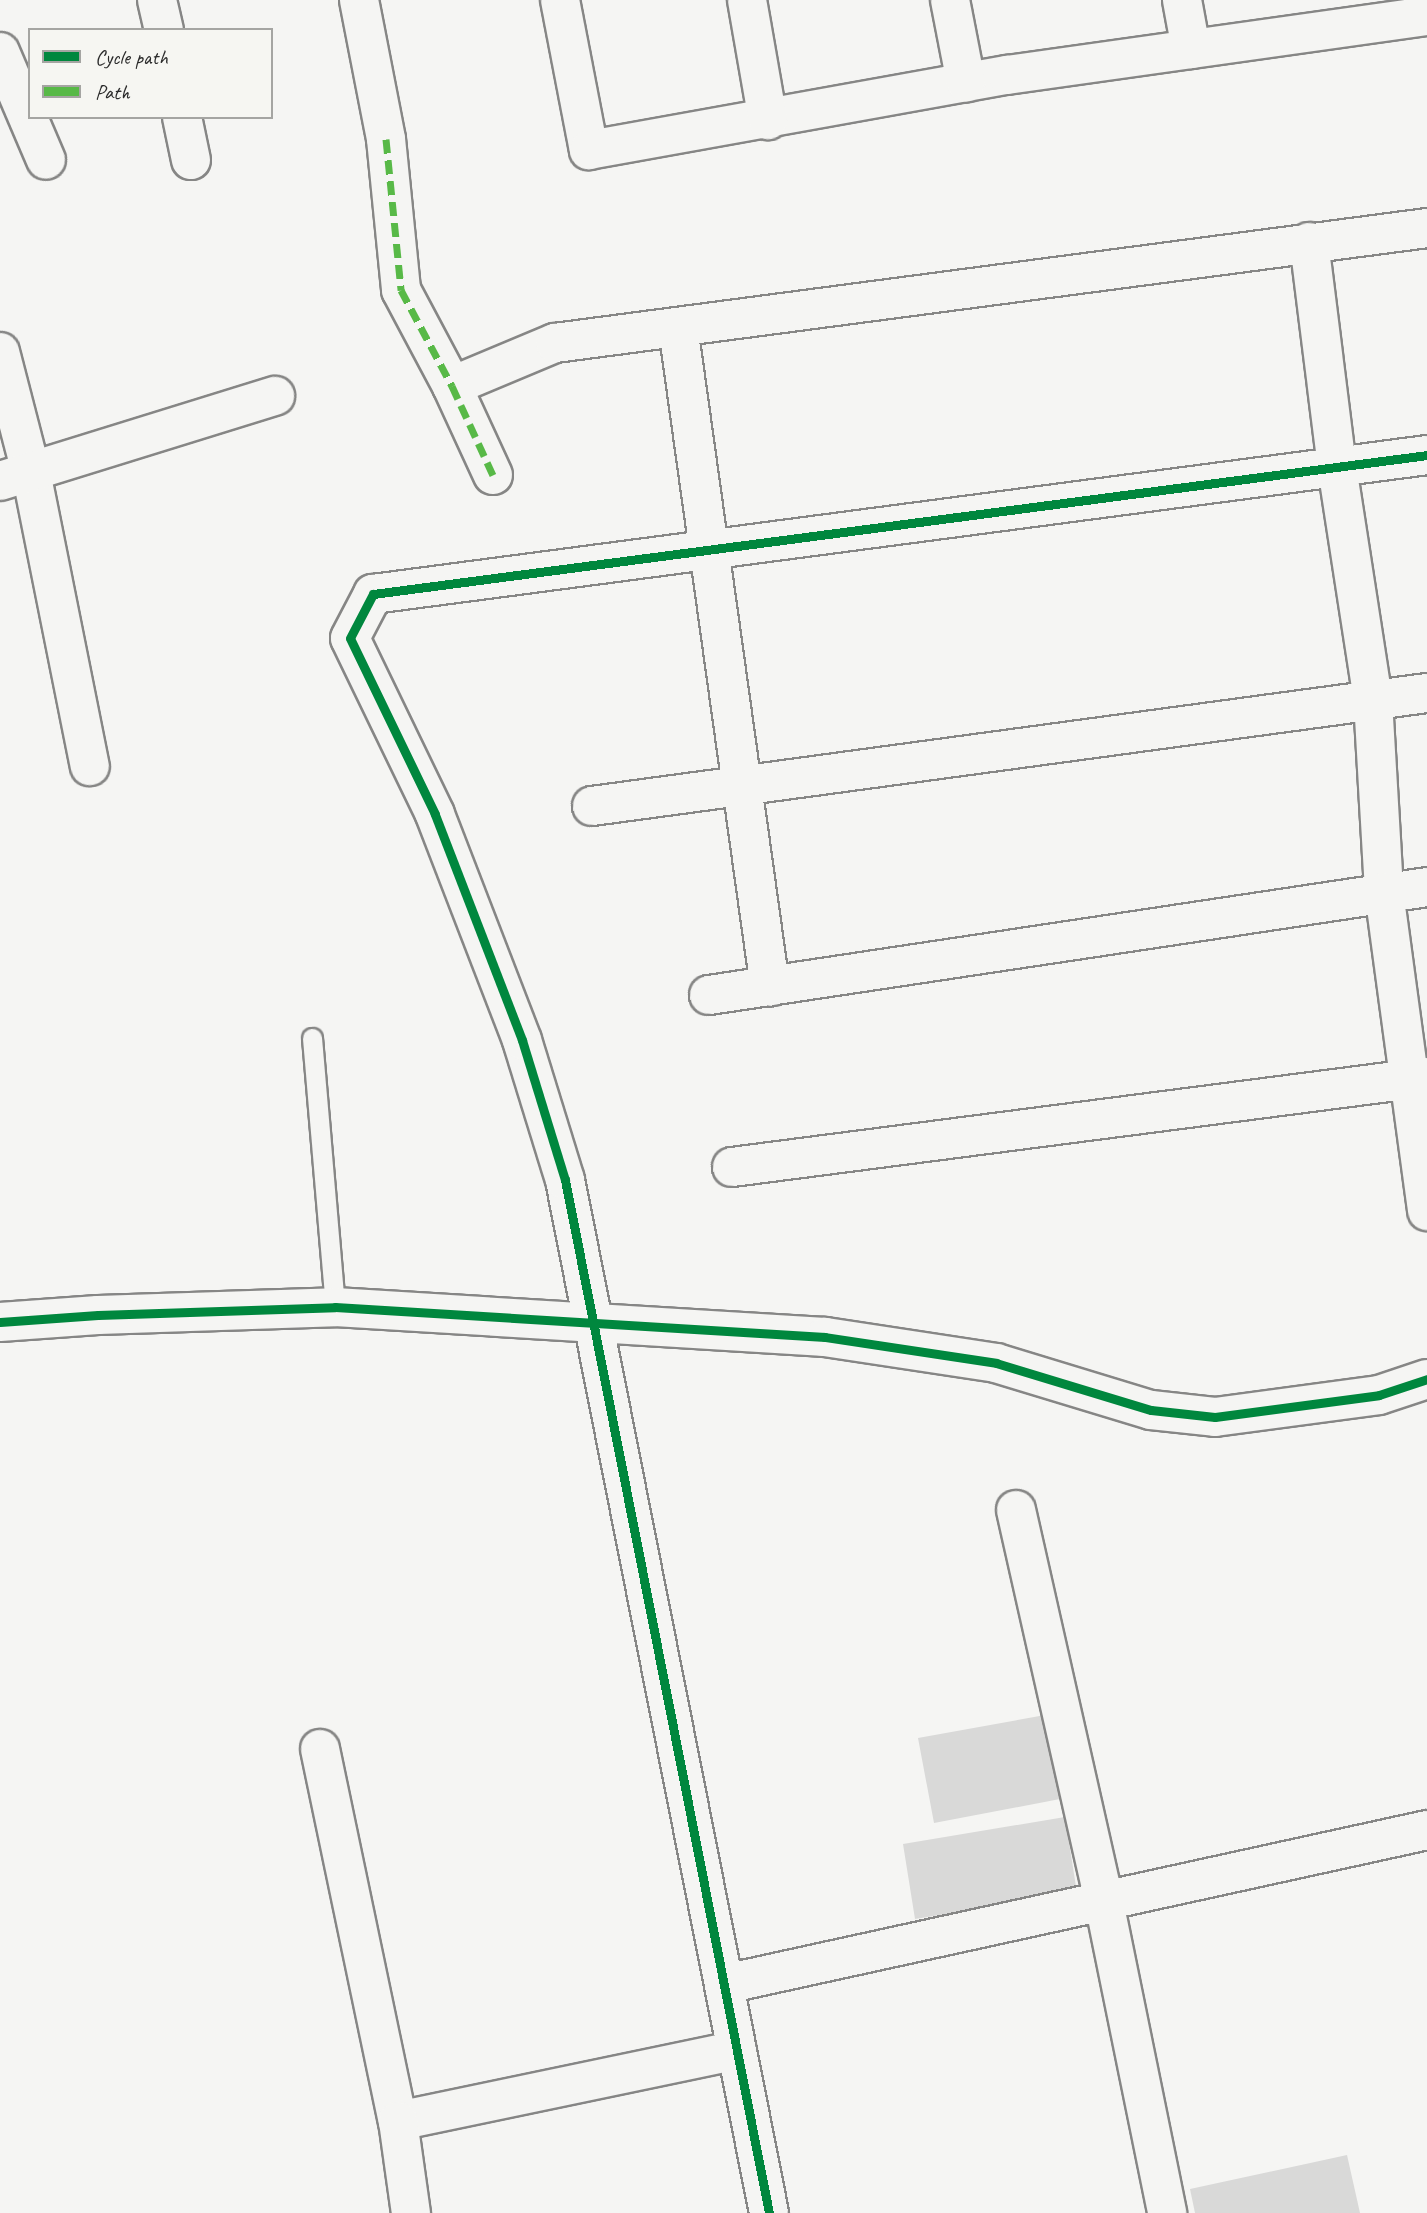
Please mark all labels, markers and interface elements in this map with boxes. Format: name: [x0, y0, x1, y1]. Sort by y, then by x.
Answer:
legend: [28, 28, 273, 119]
text: Cycle path: [95, 44, 168, 70]
text: Path: [95, 79, 130, 105]

